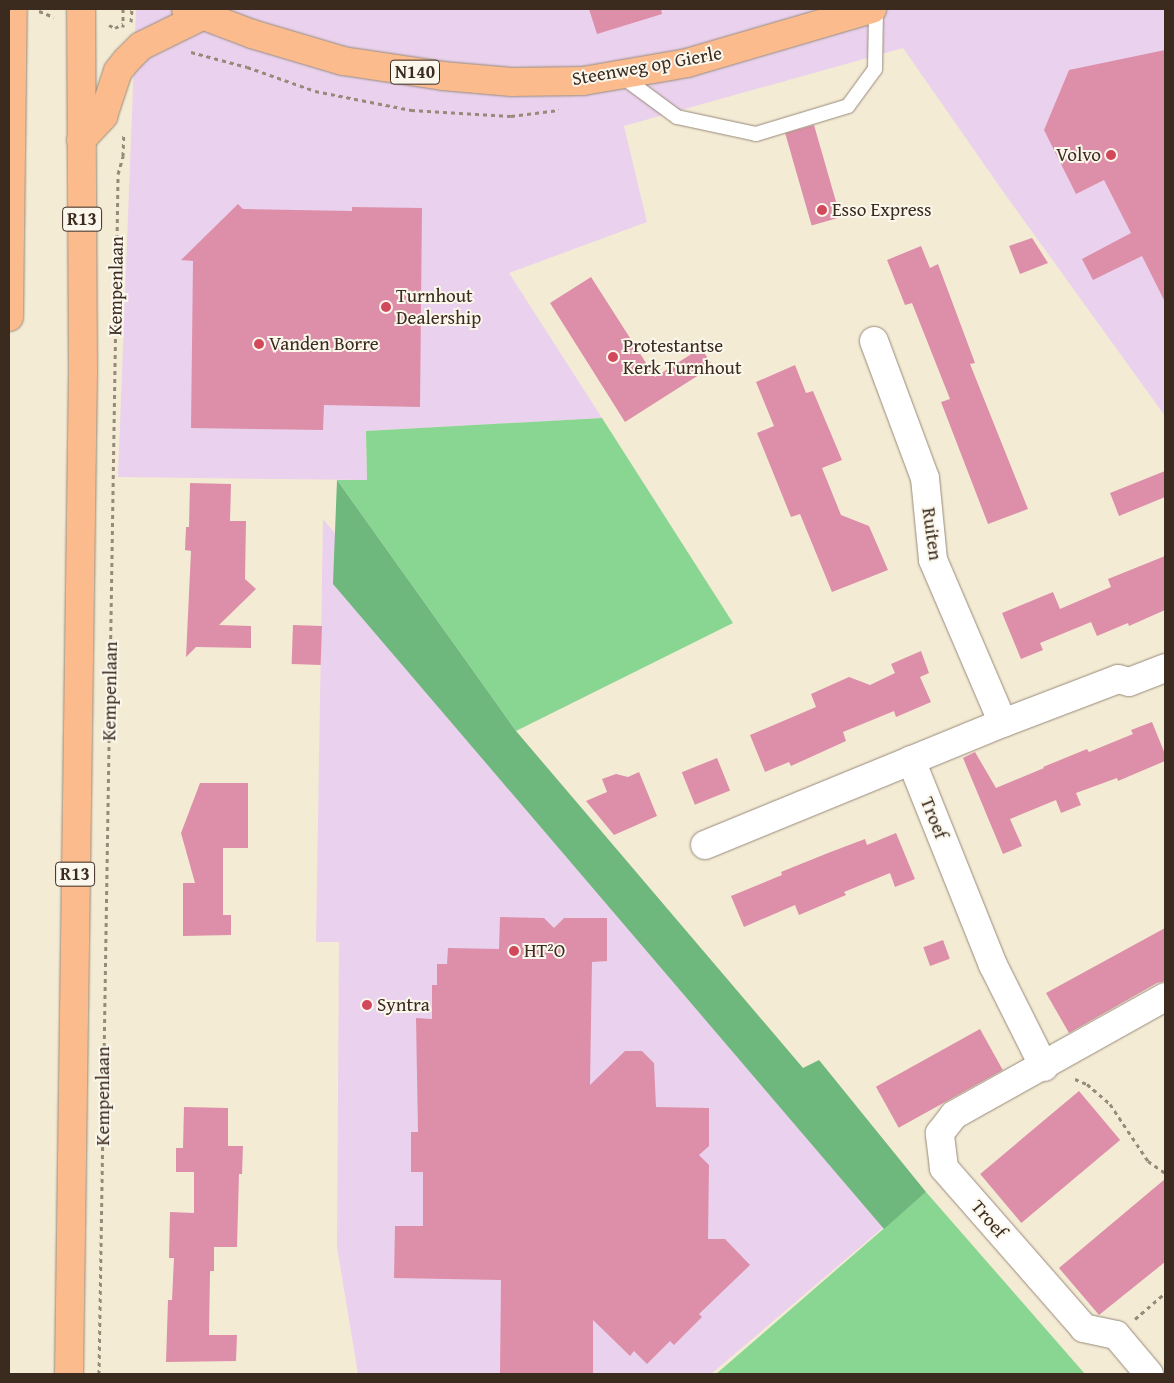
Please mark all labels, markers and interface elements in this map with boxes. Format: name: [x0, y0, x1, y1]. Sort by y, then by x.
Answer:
street label: Steenweg op Gierle: [570, 42, 724, 90]
road number: N140: [389, 56, 441, 88]
place label: Volvo: [1056, 144, 1101, 166]
marker: Volvo: [1105, 149, 1117, 161]
place label: Esso Express: [832, 199, 932, 221]
road number: R13: [62, 203, 102, 234]
marker: Esso Express: [816, 204, 828, 216]
street label: Kempenlaan: [104, 236, 128, 336]
place label: Turnhout Dealership: [396, 285, 481, 329]
marker: Turnhout Dealership: [380, 301, 392, 313]
place label: Vanden Borre: [269, 333, 379, 355]
place label: Protestantse Kerk Turnhout: [623, 335, 742, 379]
marker: Vanden Borre: [253, 338, 265, 350]
marker: Protestantse Kerk Turnhout: [607, 351, 619, 363]
street label: Ruiten: [917, 506, 947, 562]
street label: Kempenlaan: [98, 641, 122, 741]
street label: Troef: [915, 794, 953, 842]
road number: R13: [55, 859, 95, 890]
place label: HT²O: [524, 940, 565, 962]
marker: HT²O: [508, 945, 520, 957]
place label: Syntra: [377, 994, 430, 1016]
marker: Syntra: [361, 999, 373, 1011]
street label: Kempenlaan: [92, 1046, 114, 1146]
street label: Troef: [966, 1195, 1012, 1243]

